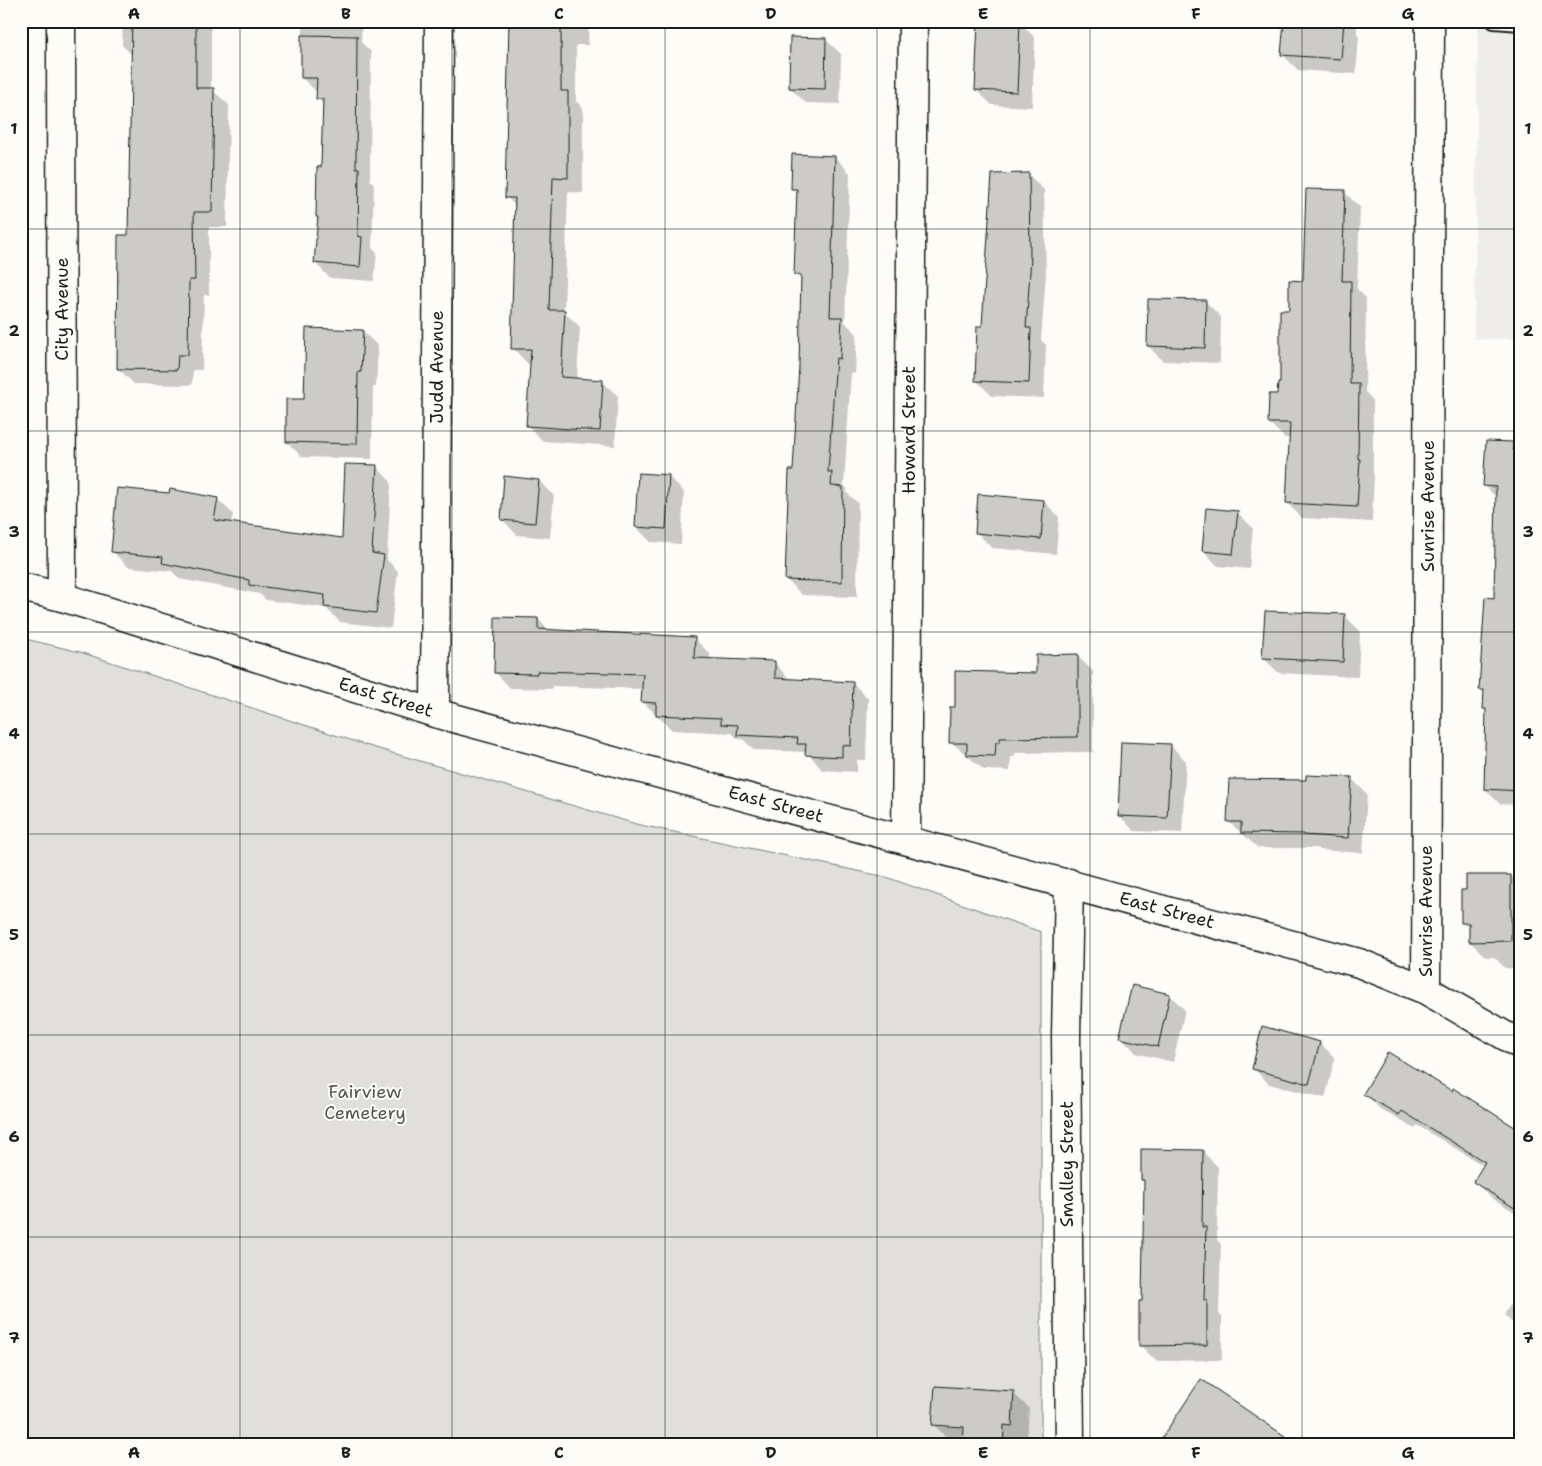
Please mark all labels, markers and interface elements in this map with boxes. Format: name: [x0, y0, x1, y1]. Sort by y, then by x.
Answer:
text: A: [128, 3, 140, 24]
text: B: [341, 3, 351, 24]
text: C: [554, 3, 564, 24]
text: D: [765, 3, 777, 24]
text: E: [978, 3, 988, 24]
text: F: [1191, 3, 1201, 24]
text: G: [1402, 3, 1415, 24]
text: 1: [10, 118, 18, 139]
text: 1: [1524, 118, 1532, 139]
street label: City Avenue: [50, 257, 74, 361]
street label: Judd Avenue: [425, 310, 449, 424]
text: 2: [8, 320, 20, 341]
text: 2: [1522, 320, 1534, 341]
street label: Howard Street: [897, 366, 921, 494]
street label: Sunrise Avenue: [1416, 440, 1440, 572]
text: 3: [8, 521, 20, 542]
text: 3: [1522, 521, 1534, 542]
street label: East Street: [336, 671, 436, 723]
text: 4: [8, 723, 20, 744]
text: 4: [1522, 723, 1534, 744]
street label: East Street: [726, 780, 826, 828]
street label: Sunrise Avenue: [1414, 845, 1438, 977]
street label: East Street: [1117, 886, 1217, 934]
text: 5: [9, 924, 19, 945]
text: 5: [1523, 924, 1533, 945]
park label: Fairview Cemetery: [324, 1080, 406, 1125]
street label: Smalley Street: [1055, 1101, 1079, 1227]
text: 6: [8, 1126, 20, 1147]
text: 6: [1522, 1126, 1534, 1147]
text: 7: [8, 1327, 20, 1348]
text: 7: [1522, 1327, 1534, 1348]
text: A: [128, 1442, 140, 1463]
text: B: [341, 1442, 351, 1463]
text: C: [554, 1442, 564, 1463]
text: D: [765, 1442, 777, 1463]
text: E: [978, 1442, 988, 1463]
text: F: [1191, 1442, 1201, 1463]
text: G: [1402, 1442, 1415, 1463]

